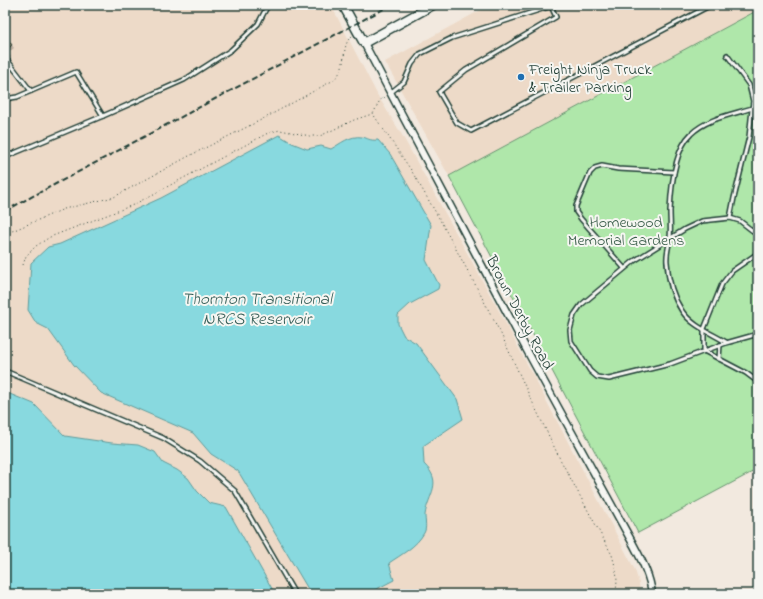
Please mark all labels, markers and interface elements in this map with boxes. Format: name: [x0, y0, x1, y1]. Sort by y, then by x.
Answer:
place label: Freight Ninja Truck & Trailer Parking: [528, 58, 652, 100]
marker: Freight Ninja Truck & Trailer Parking: [516, 72, 526, 82]
park label: Homewood Memorial Gardens: [568, 211, 684, 253]
street label: Brown Derby Road: [478, 251, 560, 374]
water label: Thornton Transitional NRCS Reservoir: [182, 287, 334, 332]

